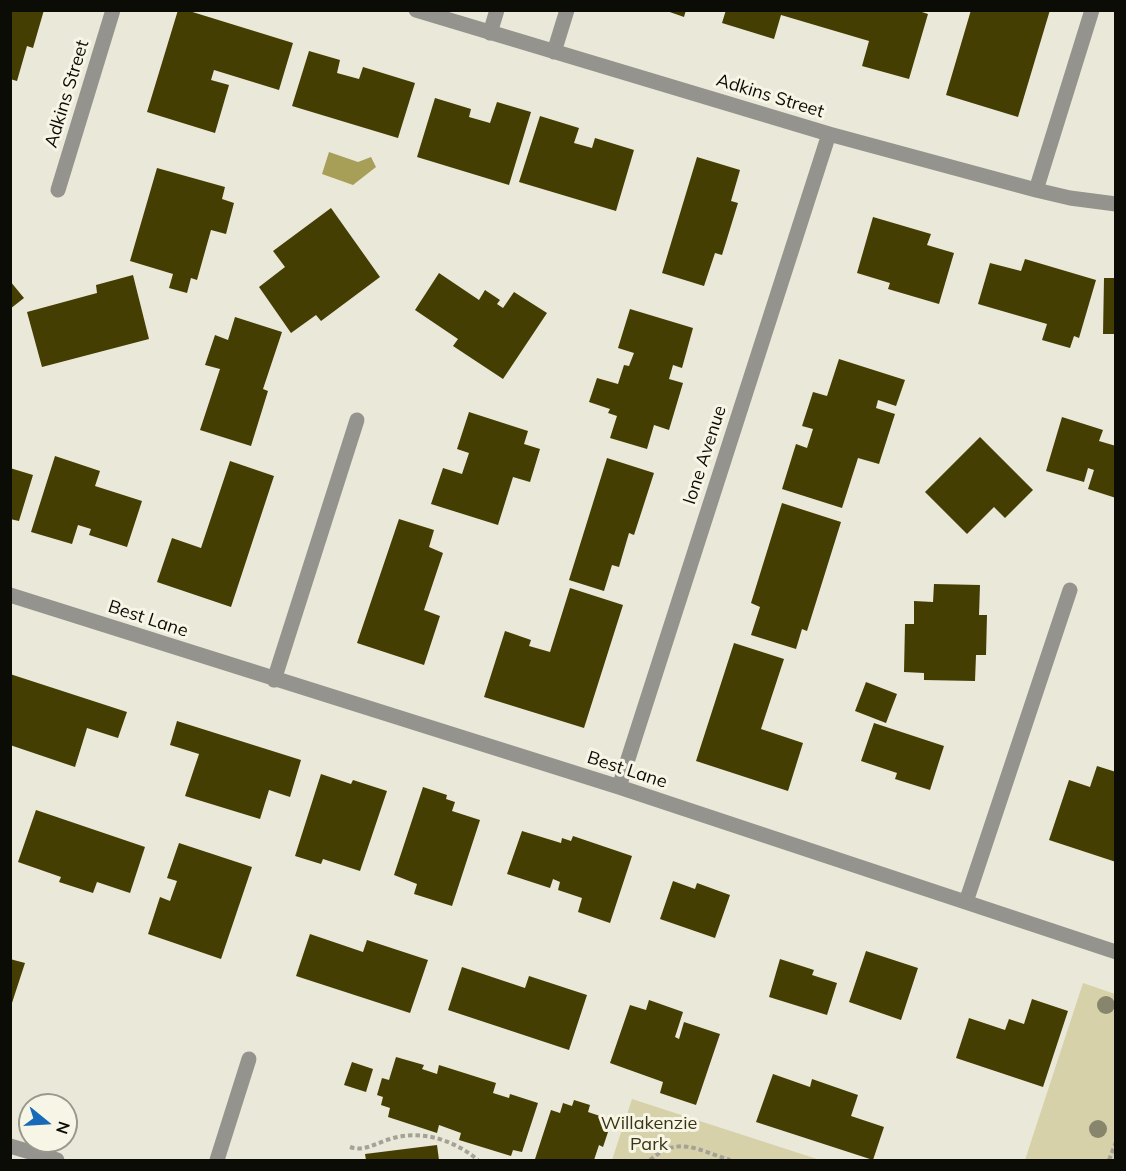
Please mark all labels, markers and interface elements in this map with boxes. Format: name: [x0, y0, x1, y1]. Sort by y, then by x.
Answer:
street label: Adkins Street: [40, 38, 94, 150]
street label: Adkins Street: [714, 69, 826, 123]
street label: Ione Avenue: [679, 403, 731, 507]
street label: Best Lane: [105, 596, 191, 642]
street label: Best Lane: [584, 747, 670, 793]
north arrow: [18, 1093, 78, 1153]
park label: Willakenzie Park: [601, 1113, 697, 1156]
text: N: [52, 1119, 75, 1137]

